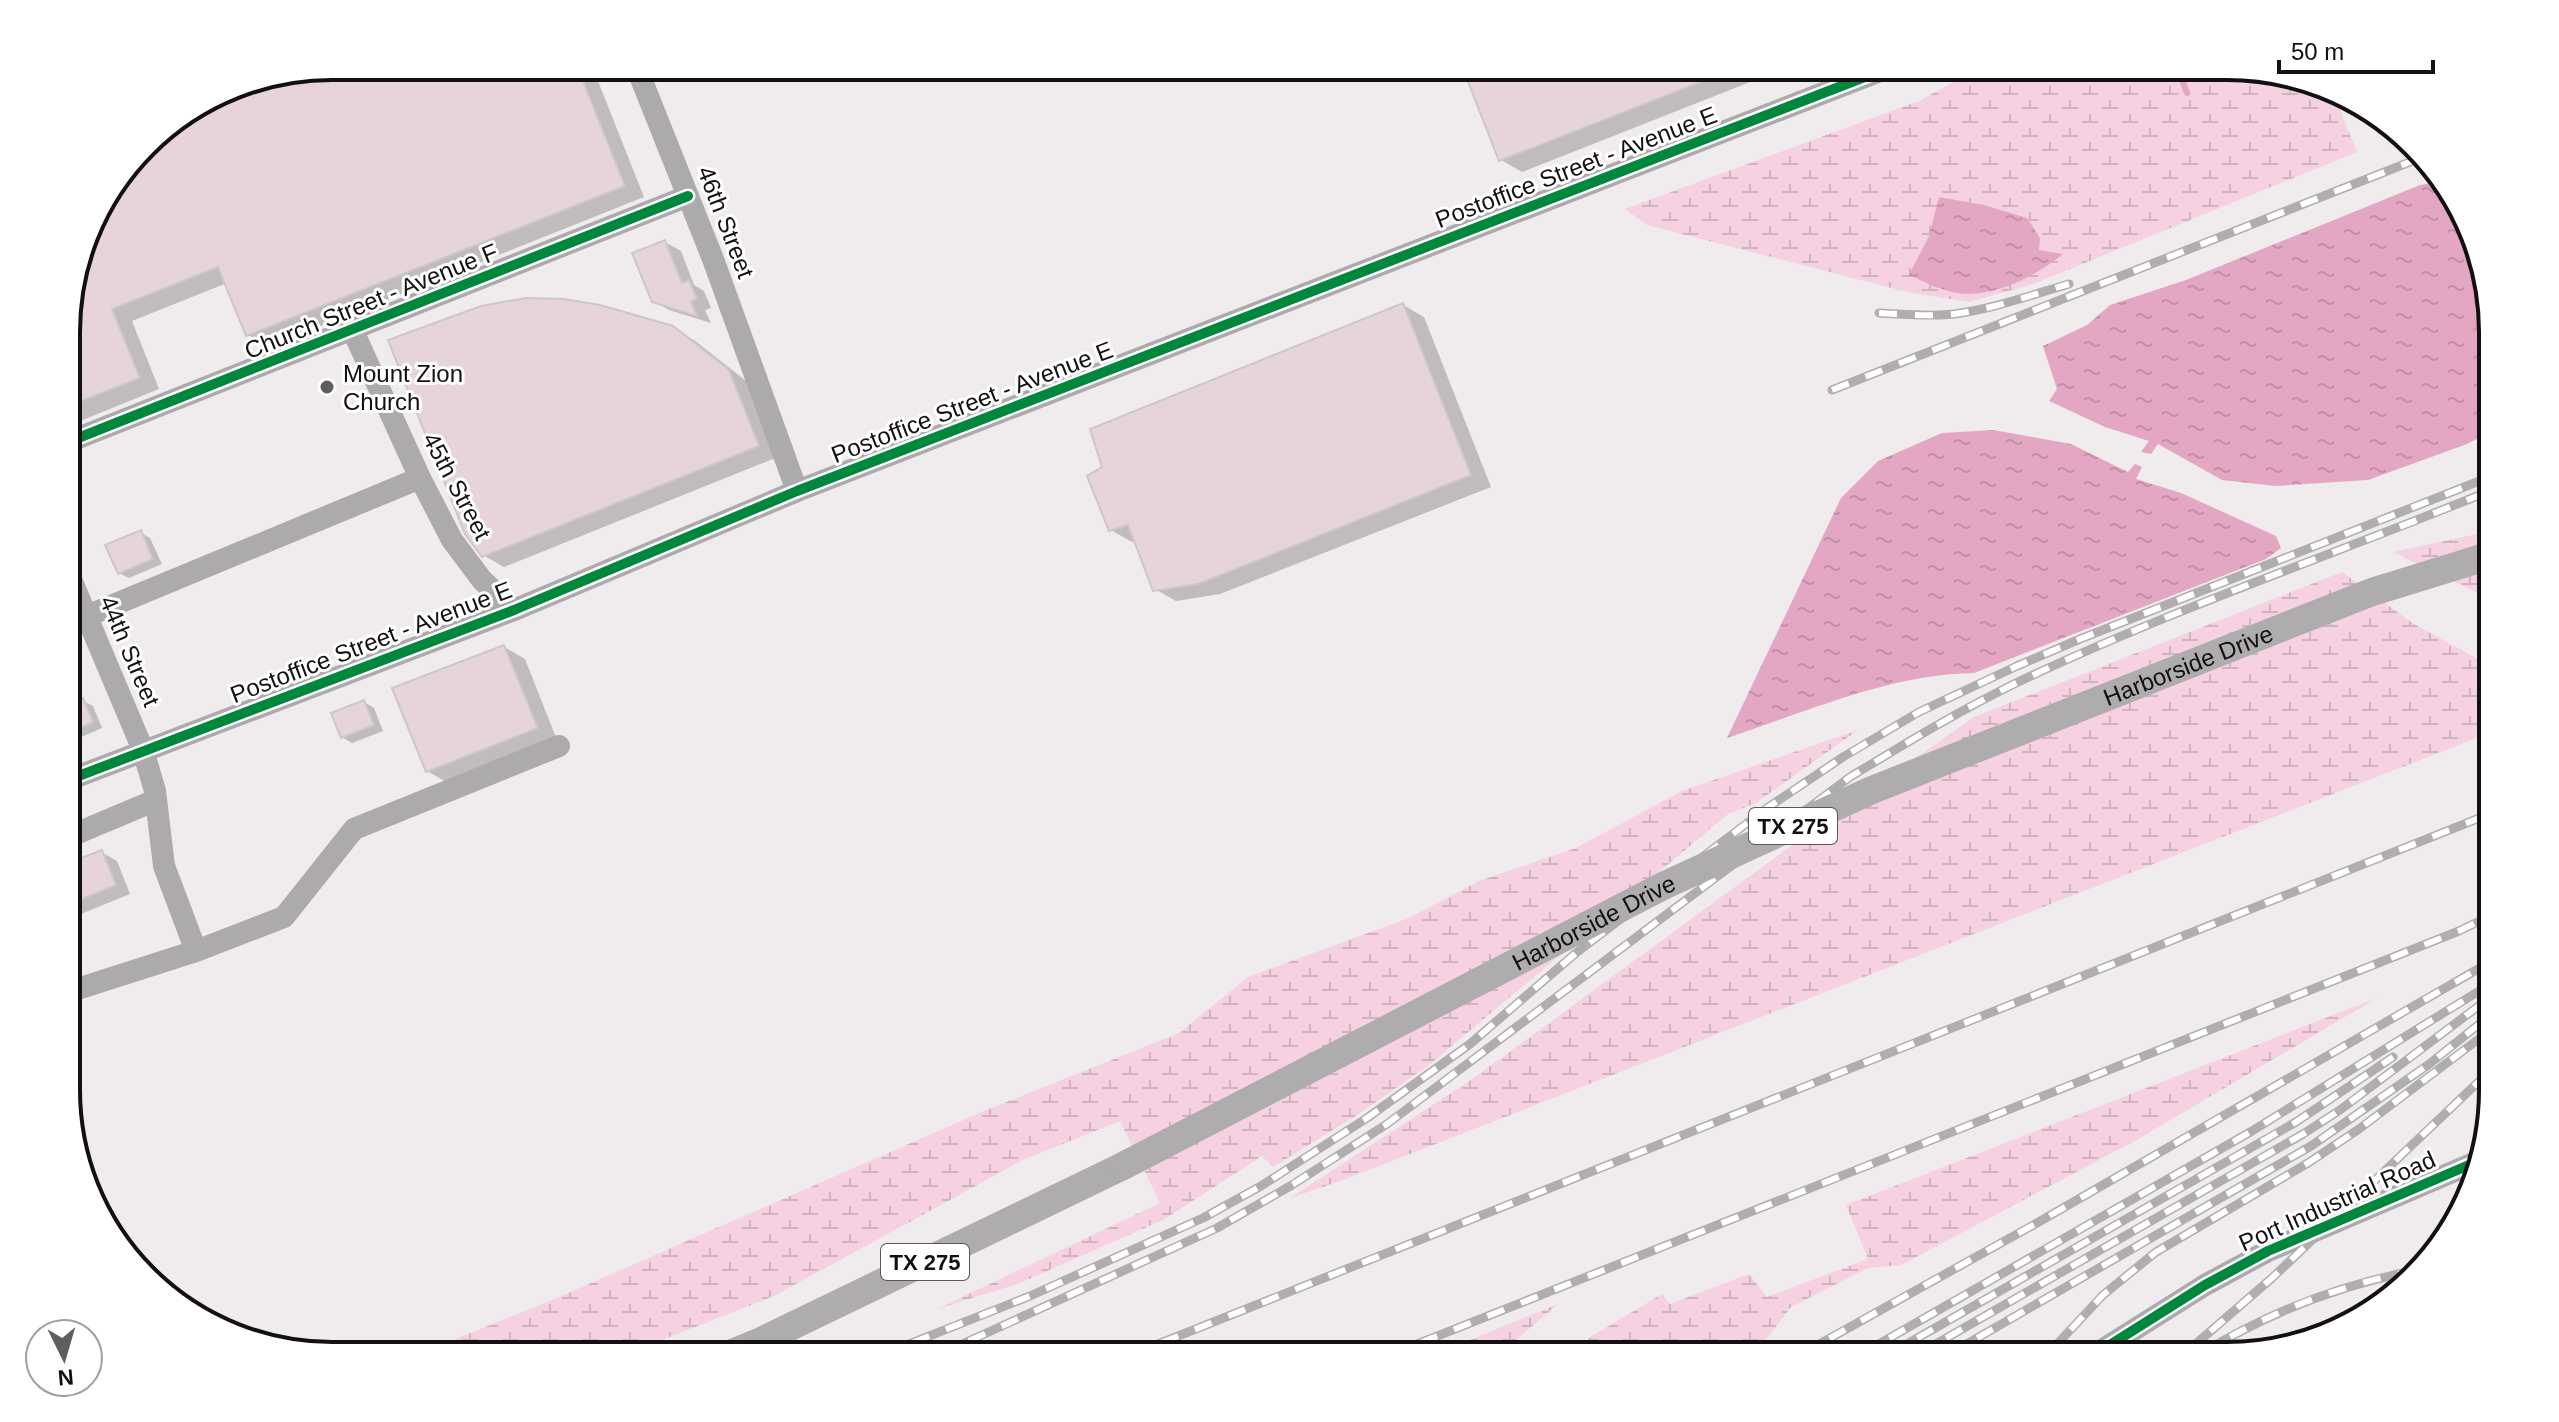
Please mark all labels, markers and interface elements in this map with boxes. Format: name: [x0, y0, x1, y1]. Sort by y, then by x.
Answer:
scale bar: [2279, 24, 2433, 74]
text: 50 m: [2291, 38, 2344, 65]
street label: Postoffice Street - Avenue E: [1431, 101, 1721, 233]
street label: 46th Street: [692, 162, 760, 282]
street label: Church Street - Avenue F: [241, 238, 501, 364]
street label: Postoffice Street - Avenue E: [827, 336, 1117, 468]
place label: Mount Zion Church: [343, 360, 463, 415]
marker: Mount Zion Church: [318, 378, 336, 396]
street label: 45th Street: [418, 428, 497, 544]
street label: Postoffice Street - Avenue E: [226, 576, 516, 708]
street label: 44th Street: [95, 592, 165, 711]
street label: Harborside Drive: [2099, 619, 2277, 711]
road number: TX 275: [1749, 808, 1837, 844]
street label: Harborside Drive: [1507, 869, 1679, 976]
street label: Port Industrial Road: [2235, 1146, 2439, 1256]
road number: TX 275: [881, 1244, 969, 1280]
north arrow: [24, 1318, 104, 1398]
text: N: [57, 1364, 75, 1391]

